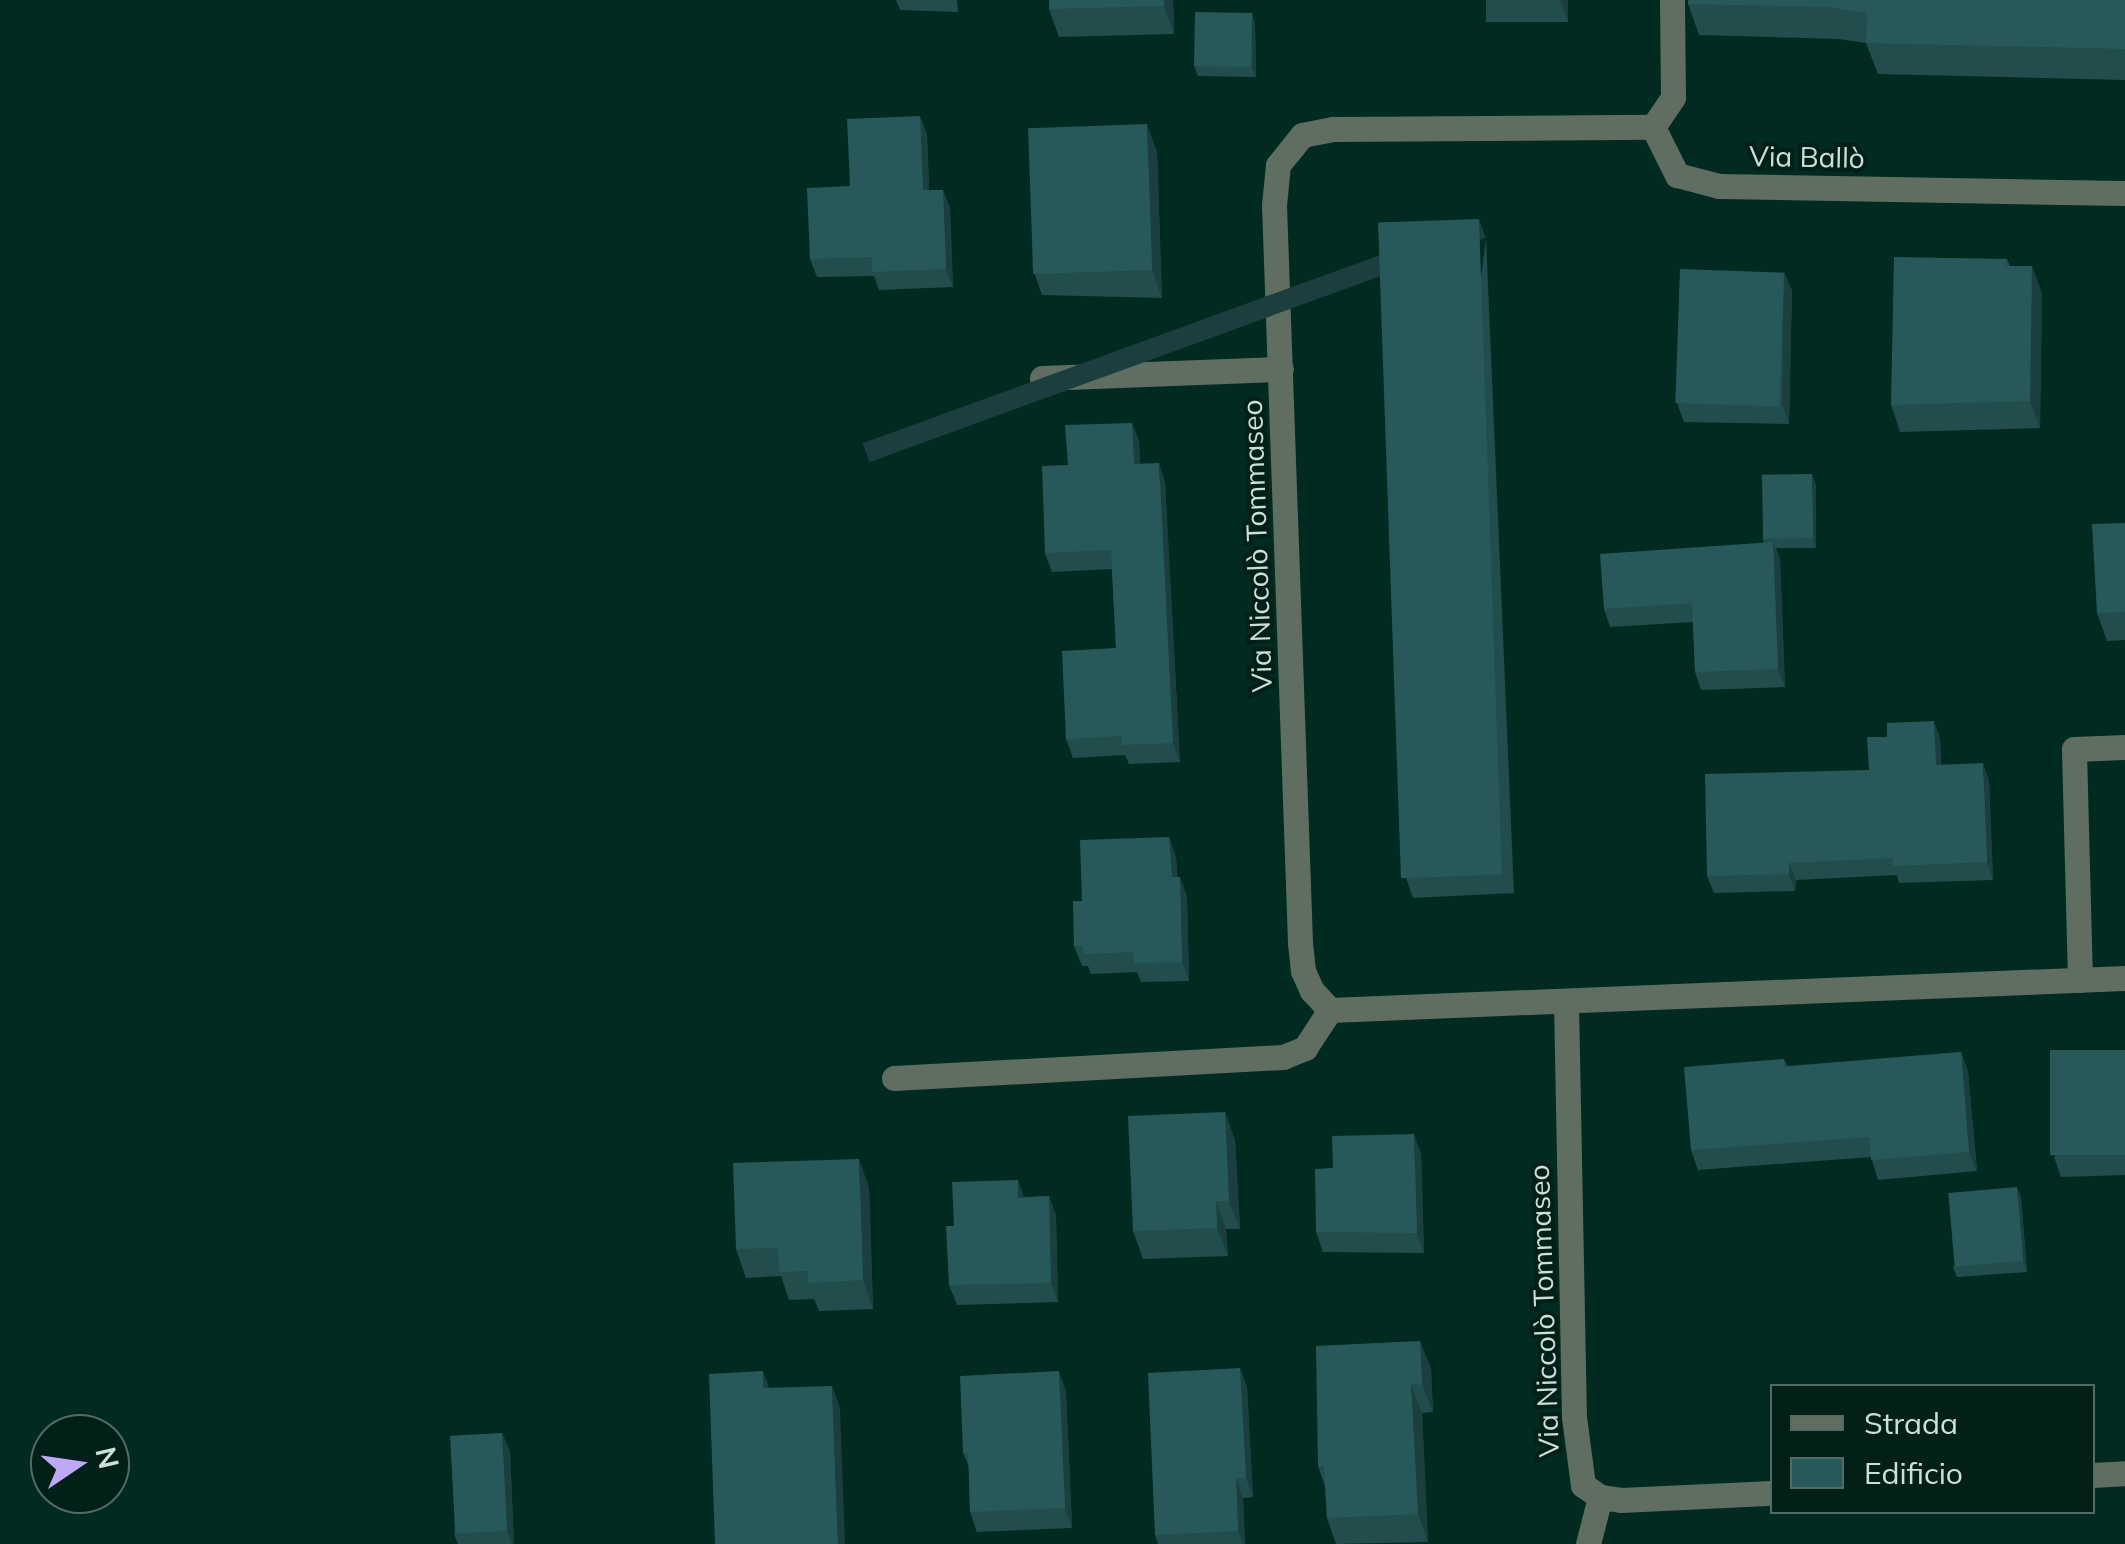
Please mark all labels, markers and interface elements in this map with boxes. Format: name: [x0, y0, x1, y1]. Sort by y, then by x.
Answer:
street label: Via Ballò: [1749, 139, 1865, 175]
street label: Via Niccolò Tommaseo: [1235, 399, 1279, 693]
street label: Via Niccolò Tommaseo: [1522, 1164, 1566, 1458]
legend: [1770, 1384, 2095, 1514]
text: Strada: [1864, 1404, 1958, 1442]
north arrow: [30, 1414, 130, 1514]
text: N: [88, 1443, 127, 1472]
text: Edificio: [1864, 1454, 1963, 1492]

